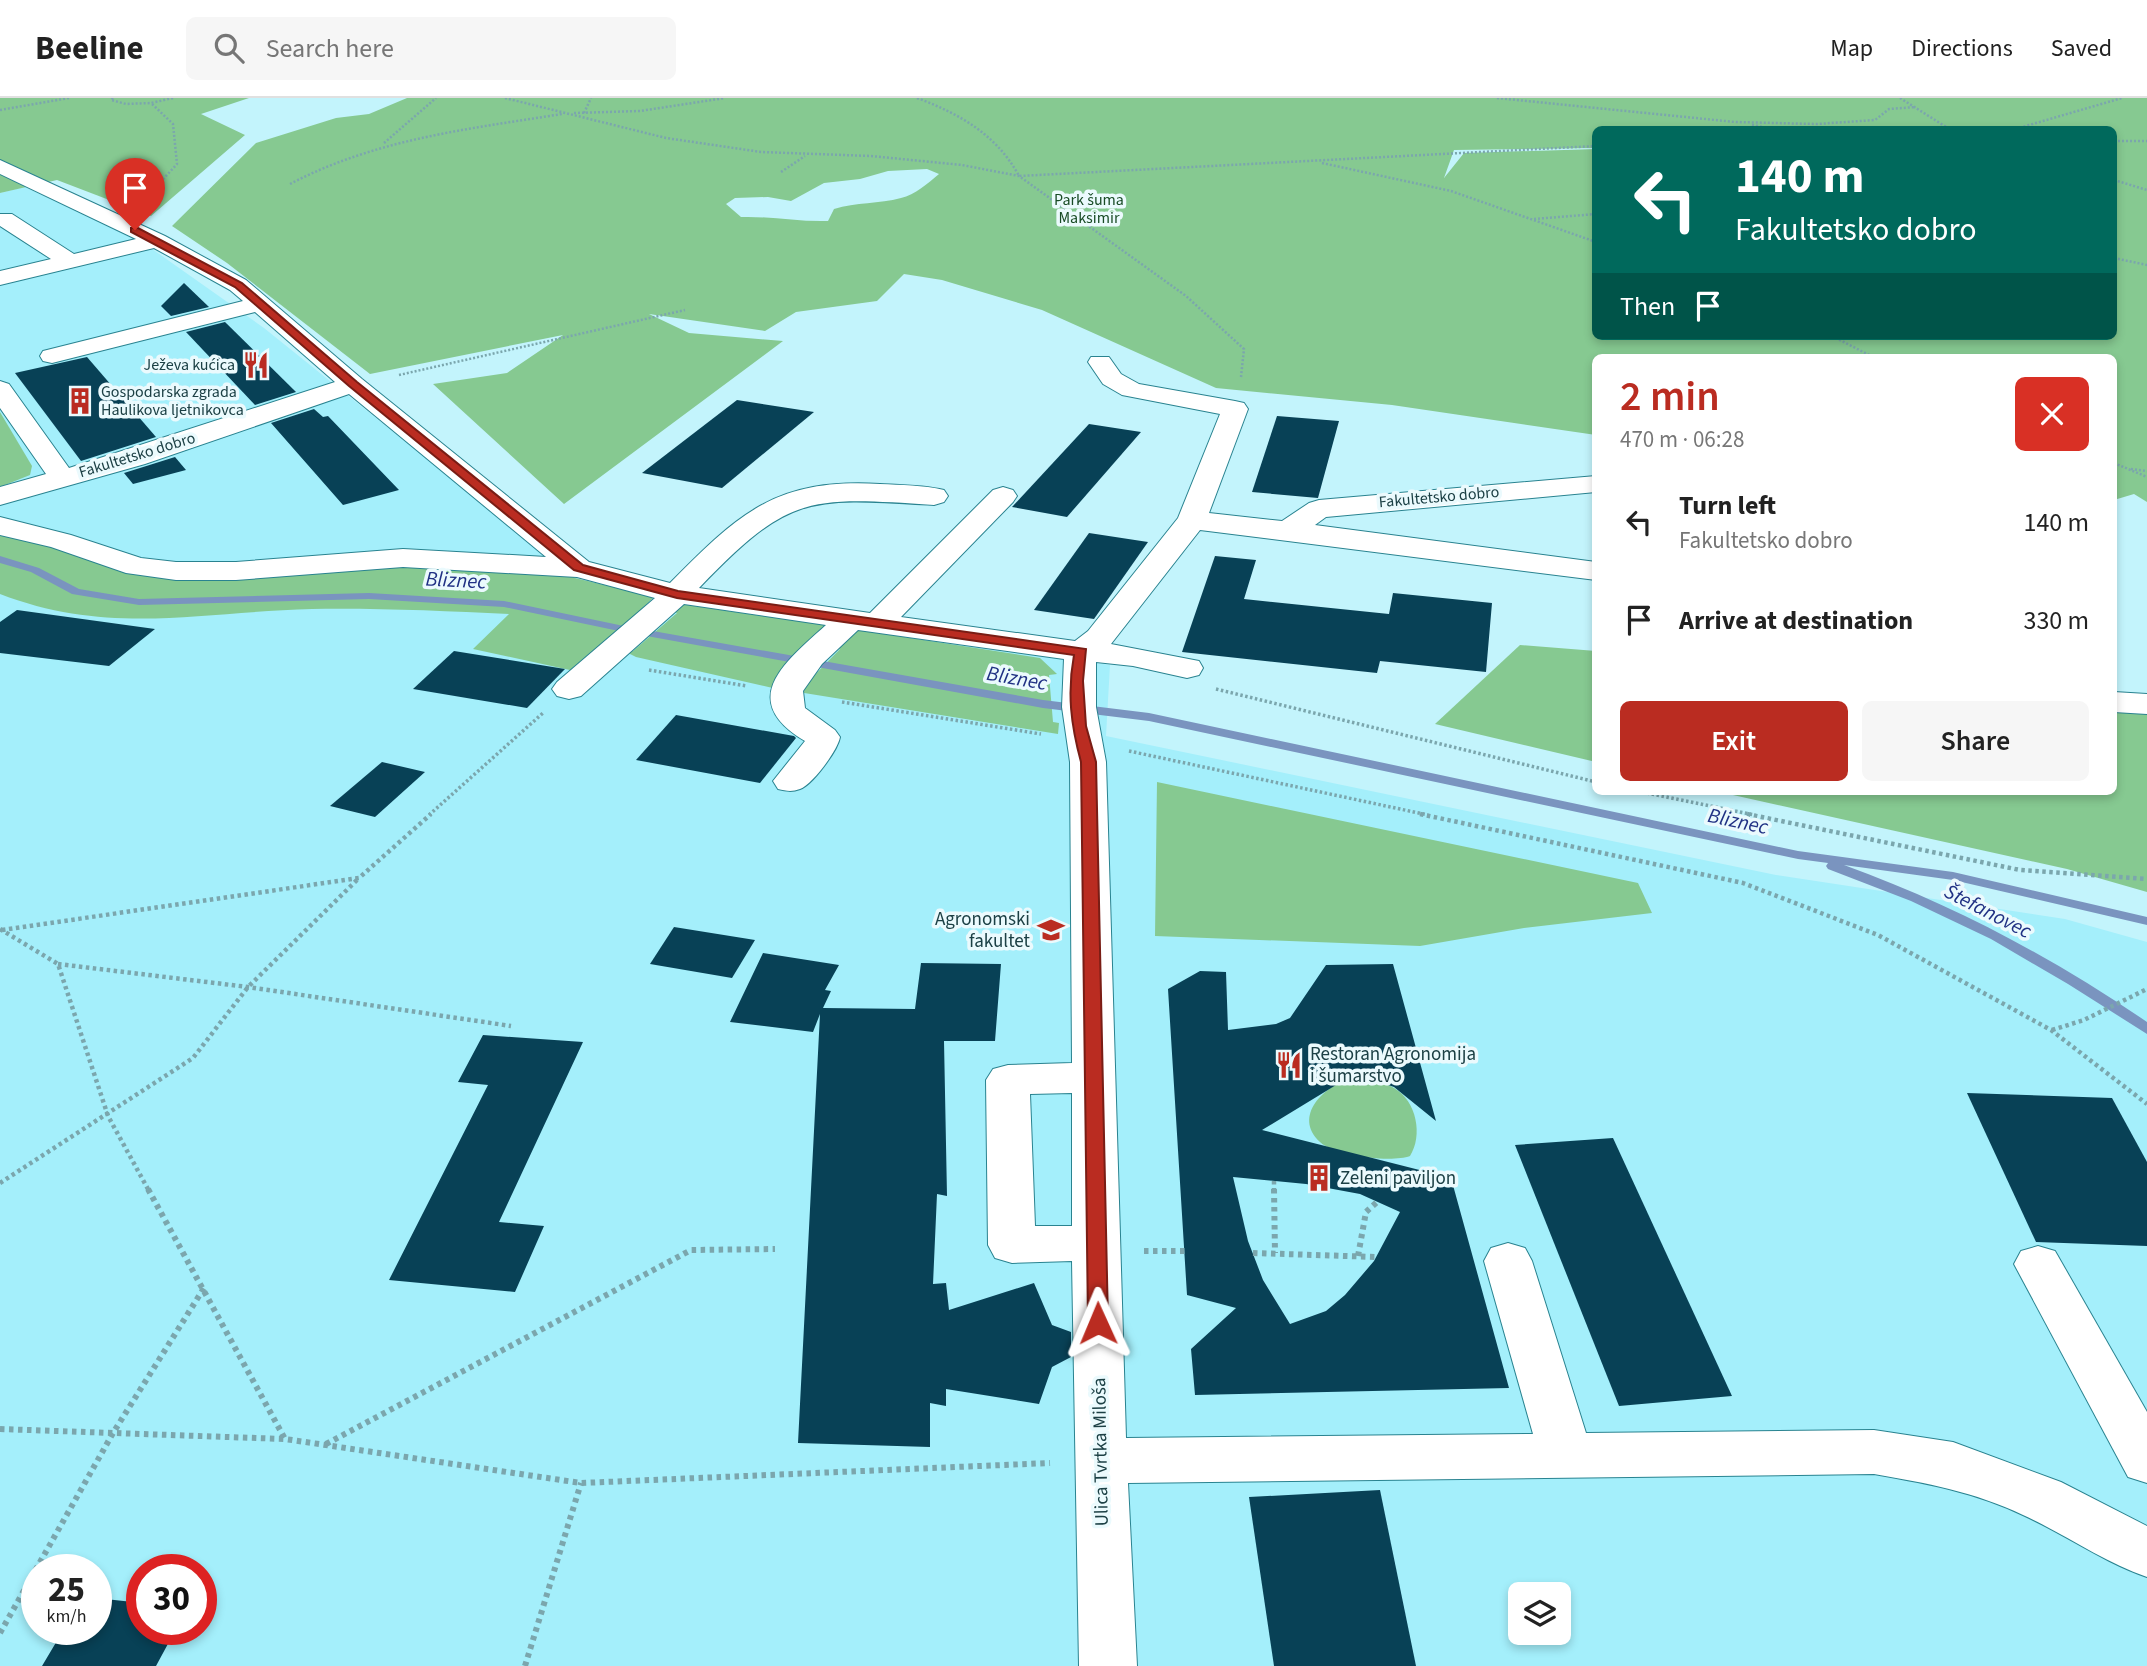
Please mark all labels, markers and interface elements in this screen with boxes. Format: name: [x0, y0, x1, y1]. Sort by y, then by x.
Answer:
search box: [186, 17, 676, 80]
text: Beeline: [35, 25, 144, 72]
icon: search: [210, 29, 248, 67]
text: Search here: [266, 30, 394, 67]
text: Map: [1830, 31, 1873, 66]
text: Directions: [1911, 31, 2013, 66]
text: Saved: [2051, 31, 2112, 66]
text: 140 m: [1735, 142, 1864, 212]
icon: left: [1620, 154, 1711, 245]
pin: [105, 158, 165, 230]
icon: arrive: [116, 169, 154, 207]
park label: Park šuma Maksimir: [1054, 189, 1124, 229]
text: Fakultetsko dobro: [1735, 207, 1977, 253]
icon: arrive: [1689, 287, 1727, 325]
text: Then: [1620, 288, 1675, 325]
restaurant icon: Ježeva kućica: [241, 350, 271, 380]
place label: Ježeva kućica: [143, 354, 235, 376]
text: 2 min: [1620, 367, 1720, 427]
button: close: [2015, 377, 2089, 451]
place label: Gospodarska zgrada Haulikova ljetnikovca: [101, 381, 244, 421]
building icon: Gospodarska zgrada Haulikova ljetnikovca: [65, 386, 95, 416]
text: 470 m · 06:28: [1620, 423, 1744, 456]
street label: Fakultetsko dobro: [76, 427, 198, 483]
street label: Fakultetsko dobro: [1378, 481, 1500, 513]
text: Turn left: [1679, 487, 1776, 524]
icon: left: [1620, 503, 1658, 541]
text: 140 m: [2023, 504, 2089, 541]
text: Fakultetsko dobro: [1679, 524, 1853, 557]
water label: Bliznec: [425, 563, 488, 597]
icon: arrive: [1620, 601, 1658, 639]
text: Arrive at destination: [1679, 602, 1913, 639]
text: 330 m: [2023, 602, 2089, 639]
water label: Bliznec: [984, 658, 1050, 698]
button: Exit: [1620, 701, 1848, 781]
button: Share: [1862, 701, 2089, 781]
water label: Bliznec: [1705, 800, 1772, 842]
water label: Štefanovec: [1939, 876, 2038, 946]
place label: Agronomski fakultet: [935, 906, 1031, 955]
school or university icon: Agronomski fakultet: [1036, 915, 1066, 945]
place label: Restoran Agronomija i šumarstvo: [1310, 1041, 1476, 1090]
restaurant icon: Restoran Agronomija i šumarstvo: [1274, 1050, 1304, 1080]
building icon: Zeleni paviljon: [1304, 1163, 1334, 1193]
place label: Zeleni paviljon: [1340, 1165, 1456, 1192]
position arrow: [1061, 1286, 1135, 1360]
street label: Ulica Tvrtka Miloša: [1086, 1377, 1116, 1527]
speed limit sign: 30: [126, 1554, 217, 1645]
text: 25: [48, 1565, 85, 1615]
map controls: [1508, 1582, 1571, 1645]
button: layers: [1508, 1582, 1571, 1645]
text: km/h: [47, 1604, 86, 1629]

